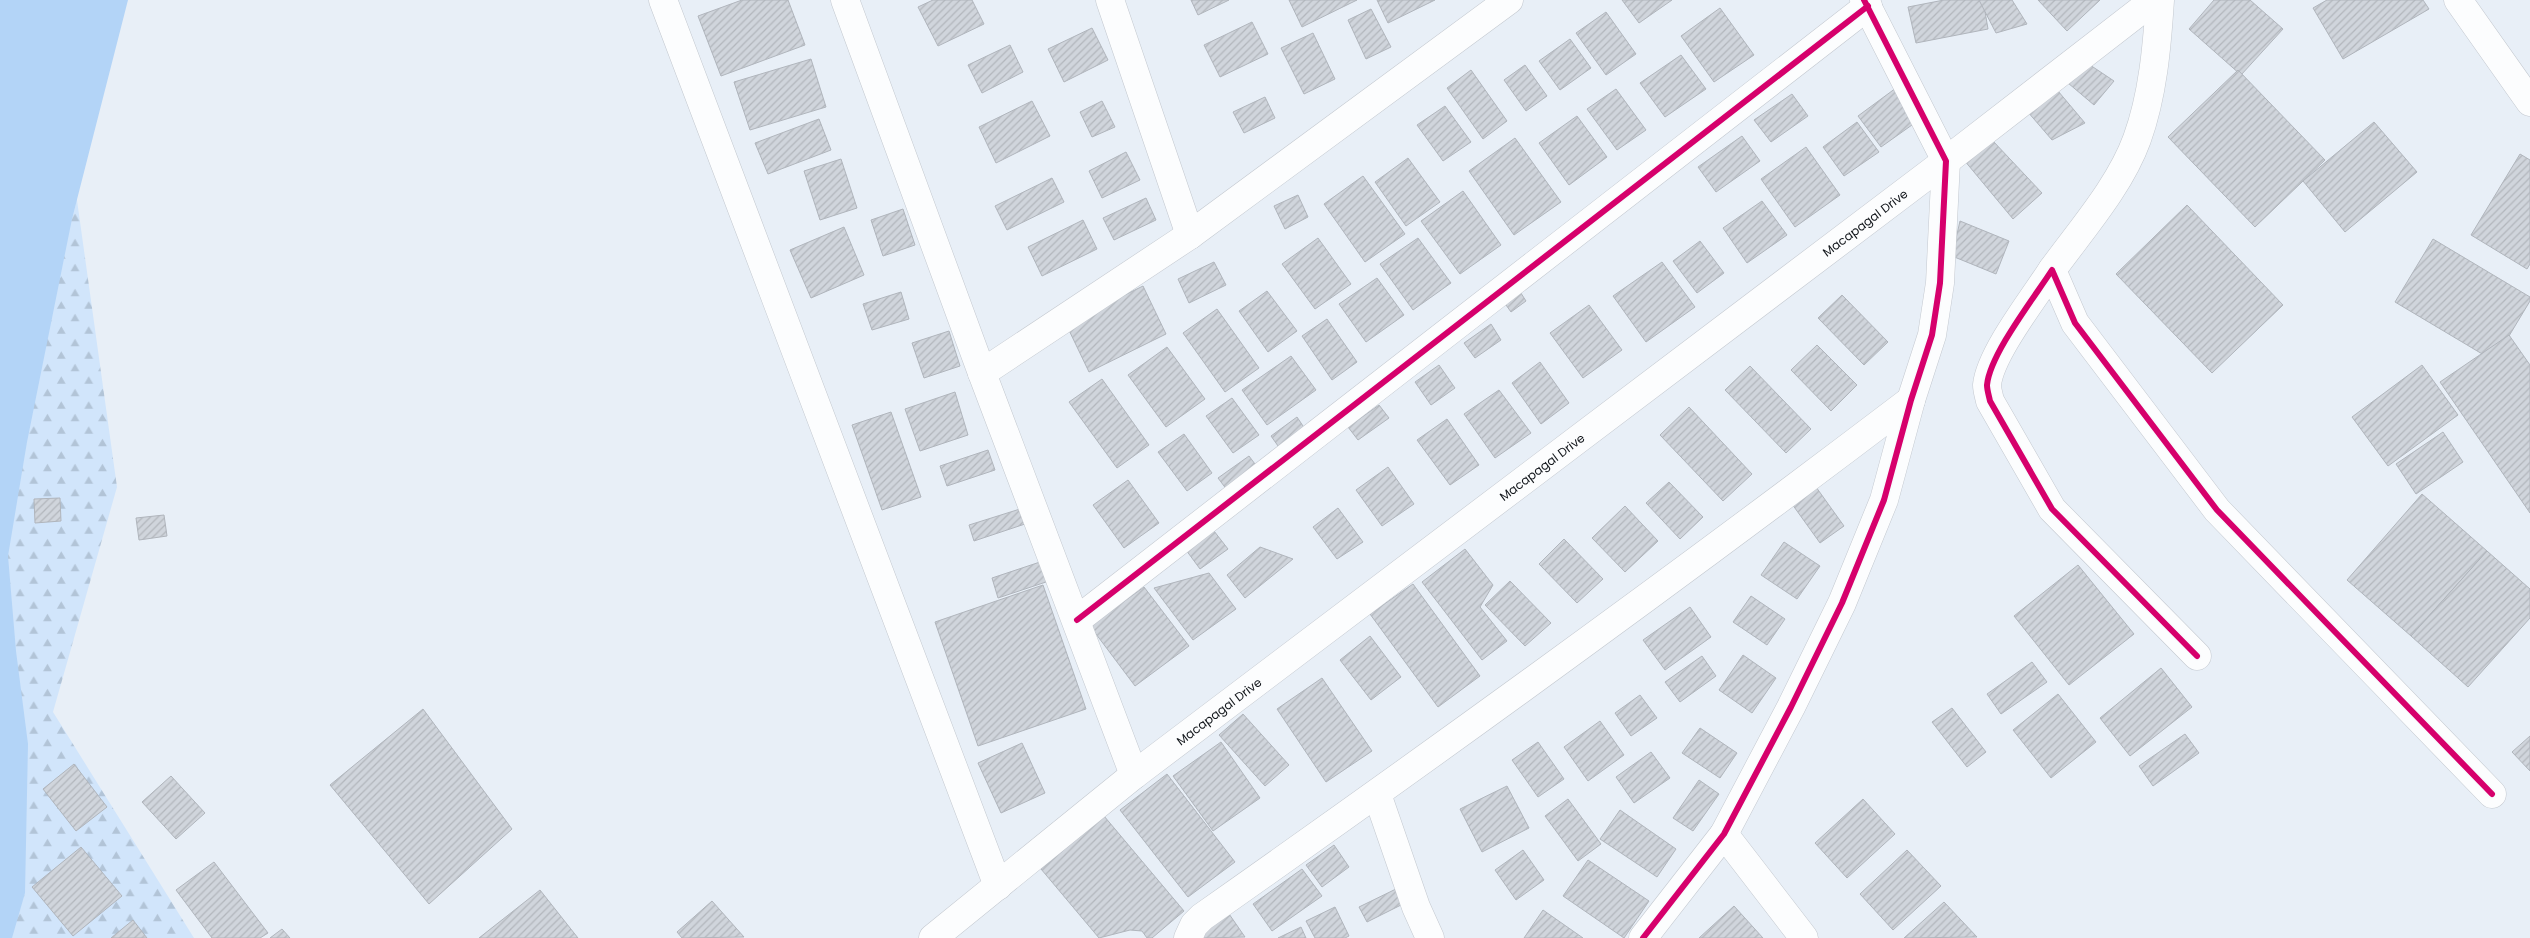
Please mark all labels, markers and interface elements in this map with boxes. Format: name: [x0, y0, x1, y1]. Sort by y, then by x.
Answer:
street label: Macapagal Drive: [1819, 185, 1911, 260]
street label: Macapagal Drive: [1496, 429, 1588, 504]
street label: Macapagal Drive: [1173, 673, 1265, 749]

